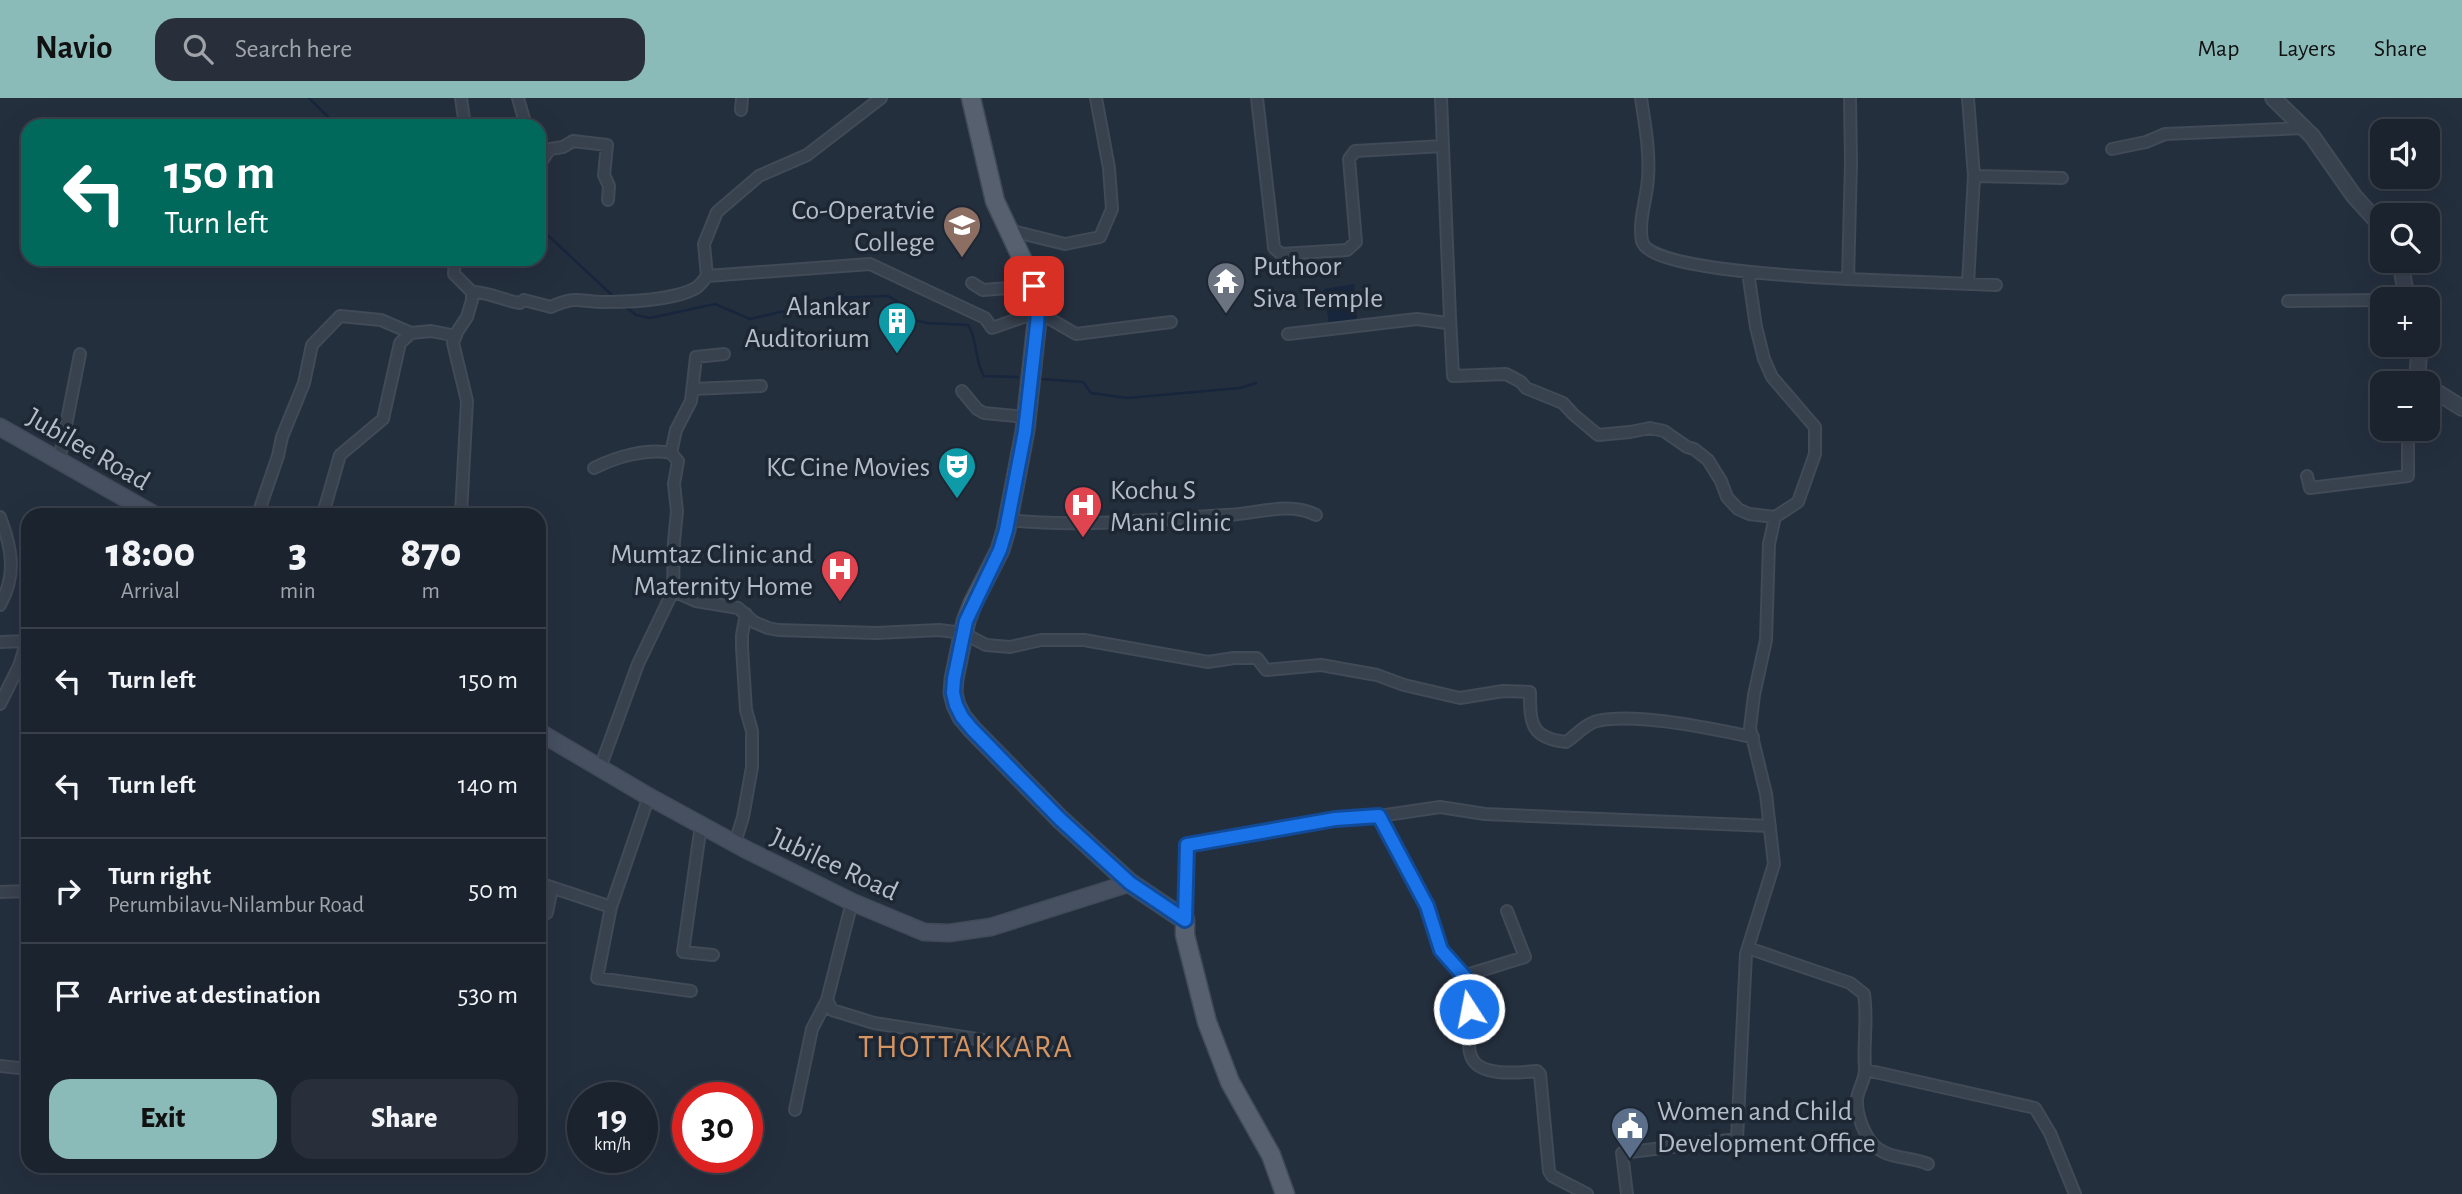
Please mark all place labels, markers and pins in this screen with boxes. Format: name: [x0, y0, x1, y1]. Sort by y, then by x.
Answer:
place label: Co-Operatvie College: [792, 197, 935, 257]
school or university icon: Co-Operatvie College: [941, 204, 983, 259]
place label: Puthoor Siva Temple: [1253, 253, 1383, 313]
pin: [1004, 256, 1064, 316]
temple icon: Puthoor Siva Temple: [1205, 260, 1247, 315]
place label: Alankar Auditorium: [745, 293, 870, 353]
building icon: Alankar Auditorium: [876, 300, 918, 355]
theatre icon: KC Cine Movies: [936, 445, 978, 500]
place label: KC Cine Movies: [766, 454, 930, 482]
place label: Kochu S Mani Clinic: [1110, 477, 1231, 537]
hospital icon: Kochu S Mani Clinic: [1062, 484, 1104, 539]
place label: Mumtaz Clinic and Maternity Home: [611, 541, 813, 601]
hospital icon: Mumtaz Clinic and Maternity Home: [819, 548, 861, 603]
place label: Women and Child Development Office: [1657, 1098, 1876, 1158]
public building icon: Women and Child Development Office: [1609, 1105, 1651, 1160]

